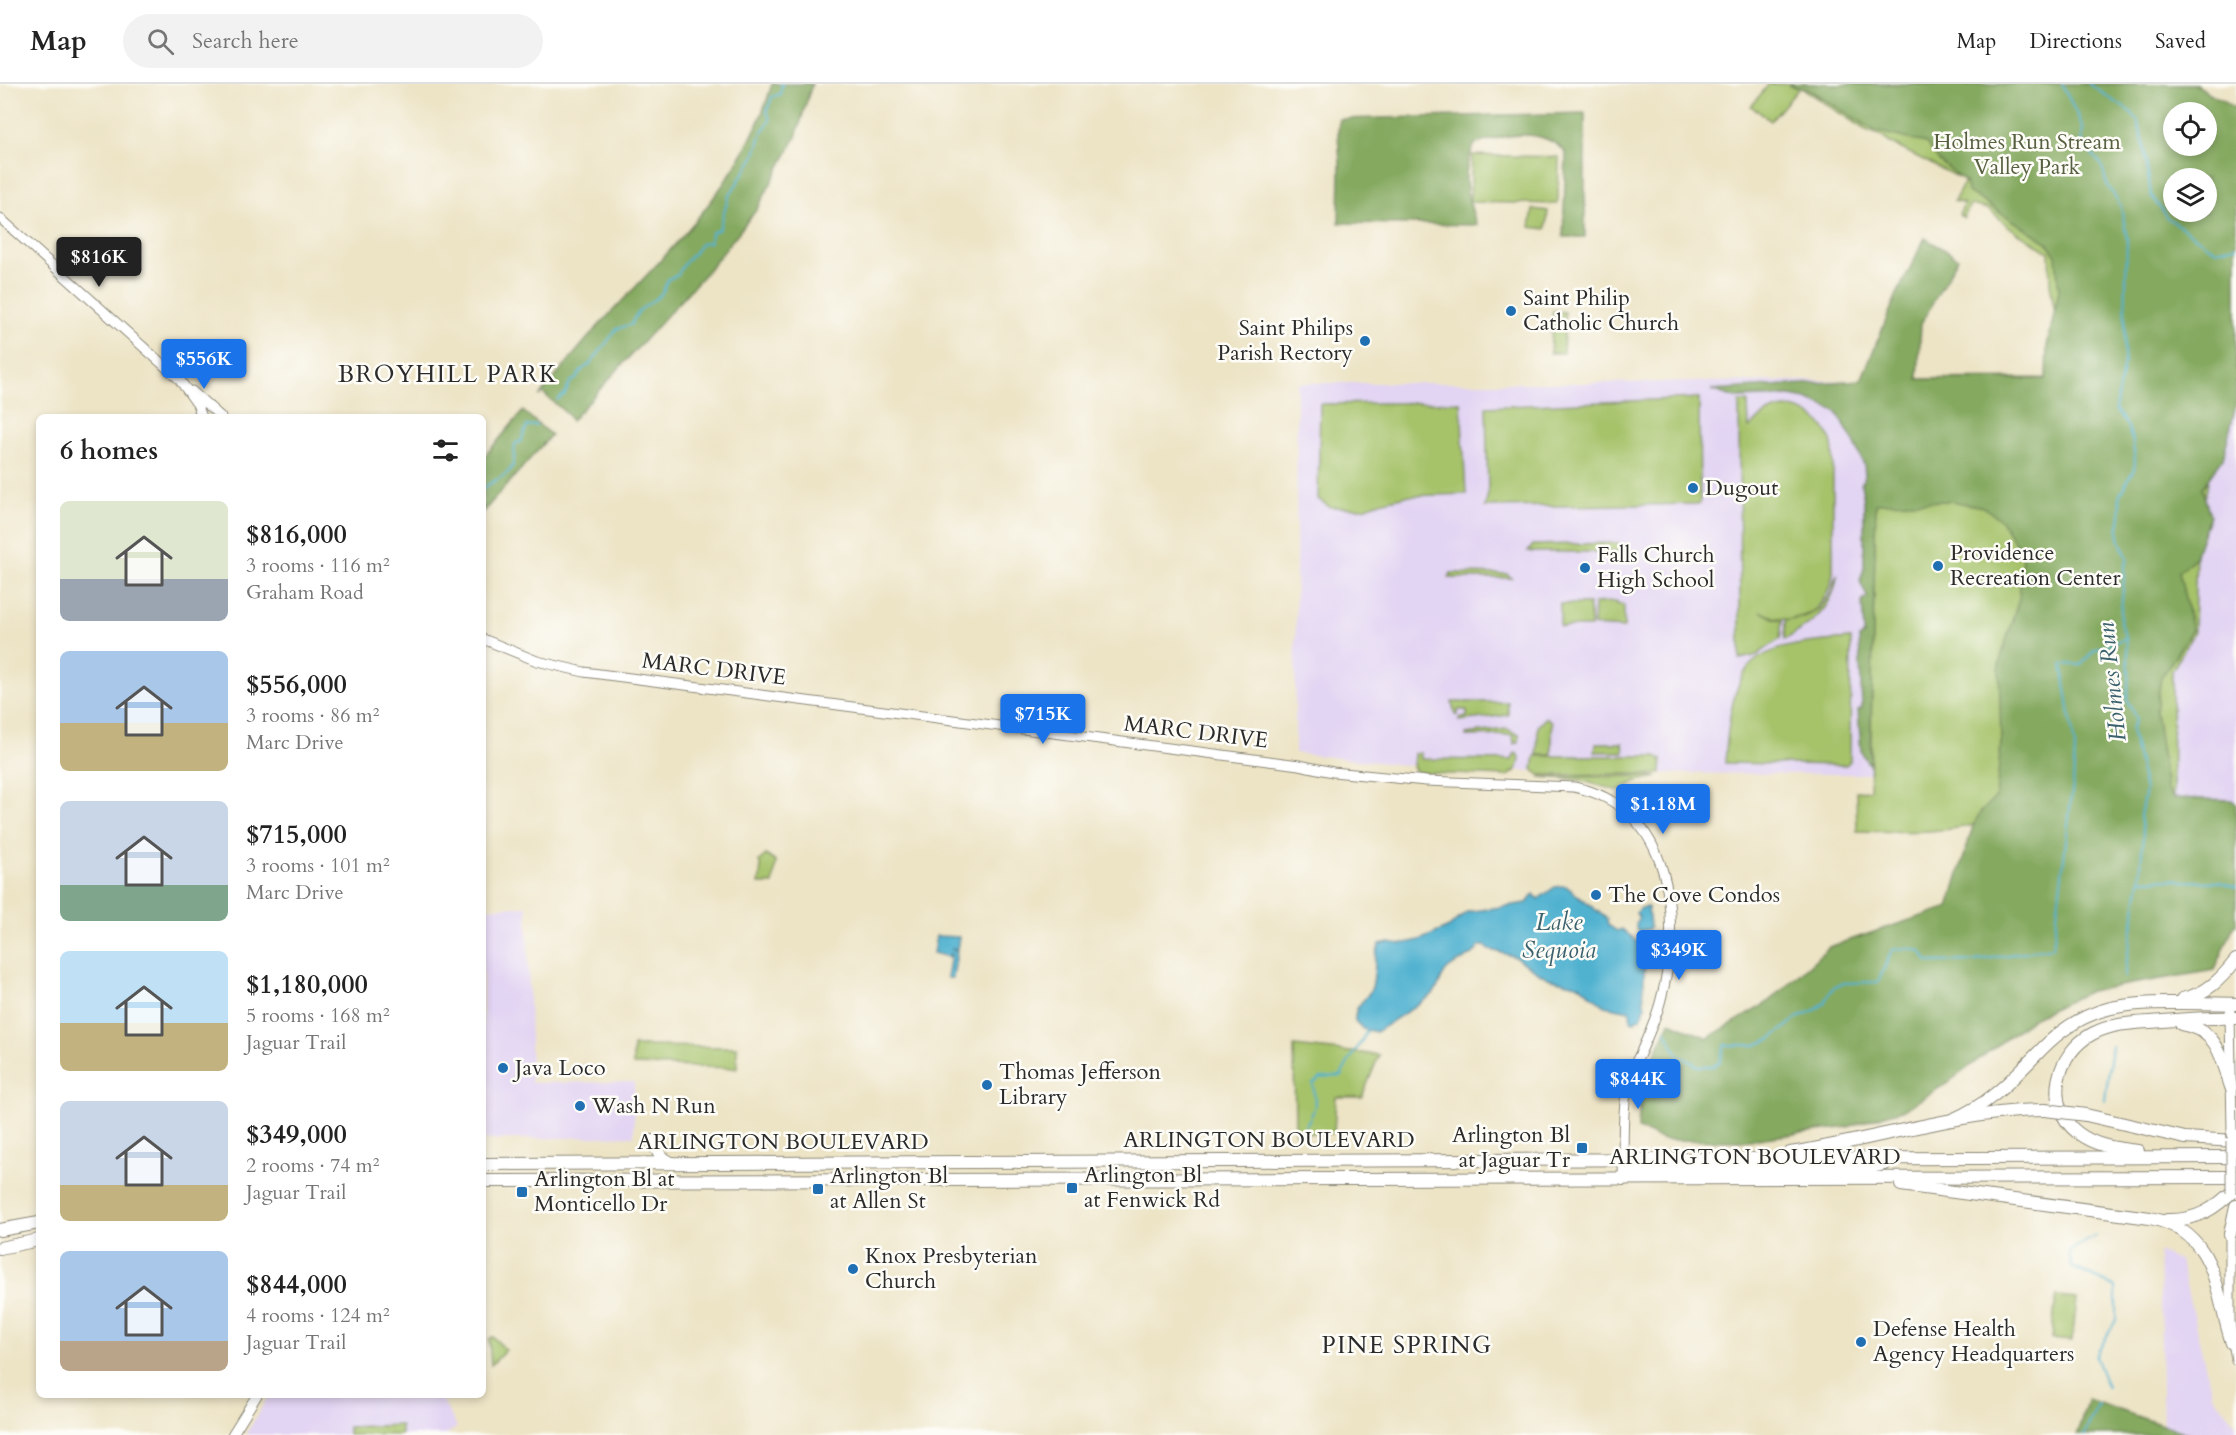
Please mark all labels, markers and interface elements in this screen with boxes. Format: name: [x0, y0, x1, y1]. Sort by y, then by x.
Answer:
search box: [123, 14, 543, 68]
text: Map: [30, 22, 87, 60]
icon: search: [144, 25, 177, 58]
text: Search here: [192, 26, 299, 56]
text: Map: [1956, 27, 1996, 56]
text: Directions: [2029, 27, 2122, 56]
text: Saved: [2155, 27, 2206, 56]
map controls: [2163, 102, 2217, 222]
button: locate: [2163, 102, 2217, 156]
park label: Holmes Run Stream Valley Park: [1933, 127, 2121, 182]
button: layers: [2163, 168, 2217, 222]
pin: $816K: [57, 237, 141, 288]
text: $816K: [70, 243, 128, 270]
place label: Saint Philip Catholic Church: [1523, 283, 1679, 338]
marker: Saint Philip Catholic Church: [1504, 304, 1518, 318]
place label: Saint Philips Parish Rectory: [1217, 313, 1353, 368]
marker: Saint Philips Parish Rectory: [1358, 334, 1372, 348]
pin: $556K: [162, 339, 246, 390]
text: $556K: [175, 345, 233, 372]
district label: BROYHILL PARK: [338, 358, 558, 391]
text: 6 homes: [60, 433, 158, 468]
icon: filters: [429, 434, 462, 467]
place label: Dugout: [1705, 473, 1778, 503]
marker: Dugout: [1686, 481, 1700, 495]
text: $816,000: [246, 517, 347, 552]
icon: home: [108, 525, 180, 597]
place label: Providence Recreation Center: [1950, 538, 2121, 593]
place label: Falls Church High School: [1597, 540, 1715, 595]
text: 3 rooms · 116 m²: [246, 552, 390, 579]
marker: Providence Recreation Center: [1931, 559, 1945, 573]
marker: Falls Church High School: [1578, 561, 1592, 575]
text: Graham Road: [246, 579, 364, 606]
water label: Holmes Run: [2089, 620, 2135, 743]
street label: MARC DRIVE: [640, 645, 788, 693]
text: $556,000: [246, 667, 347, 702]
icon: home: [108, 675, 180, 747]
pin: $715K: [1001, 694, 1085, 745]
text: $715K: [1014, 700, 1072, 727]
text: 3 rooms · 86 m²: [246, 702, 379, 729]
street label: MARC DRIVE: [1122, 708, 1270, 756]
text: Marc Drive: [246, 729, 344, 756]
pin: $1.18M: [1614, 784, 1712, 835]
text: $1.18M: [1630, 790, 1696, 817]
text: $715,000: [246, 817, 347, 852]
icon: home: [108, 825, 180, 897]
text: 3 rooms · 101 m²: [246, 852, 390, 879]
text: Marc Drive: [246, 879, 344, 906]
place label: The Cove Condos: [1608, 880, 1780, 910]
marker: The Cove Condos: [1589, 888, 1603, 902]
water label: Lake Sequoia: [1522, 906, 1596, 967]
pin: $349K: [1637, 930, 1721, 981]
text: $349K: [1650, 936, 1708, 963]
text: $1,180,000: [246, 967, 368, 1002]
icon: home: [108, 975, 180, 1047]
text: 5 rooms · 168 m²: [246, 1002, 390, 1029]
text: Jaguar Trail: [246, 1029, 346, 1056]
place label: Java Loco: [512, 1053, 606, 1083]
place label: Thomas Jefferson Library: [999, 1057, 1161, 1112]
pin: $844K: [1596, 1059, 1680, 1110]
marker: Java Loco: [496, 1061, 510, 1075]
text: $844K: [1609, 1065, 1667, 1092]
marker: Thomas Jefferson Library: [980, 1078, 994, 1092]
place label: Wash N Run: [591, 1091, 716, 1121]
marker: Wash N Run: [573, 1099, 587, 1113]
text: $349,000: [246, 1117, 347, 1152]
place label: Arlington Bl at Jaguar Tr: [1452, 1120, 1571, 1175]
icon: home: [108, 1125, 180, 1197]
street label: ARLINGTON BOULEVARD: [1123, 1125, 1415, 1155]
street label: ARLINGTON BOULEVARD: [637, 1127, 929, 1157]
marker: Arlington Bl at Jaguar Tr: [1575, 1141, 1589, 1155]
street label: ARLINGTON BOULEVARD: [1609, 1142, 1901, 1172]
text: 2 rooms · 74 m²: [246, 1152, 379, 1179]
place label: Arlington Bl at Fenwick Rd: [1084, 1160, 1220, 1215]
place label: Arlington Bl at Allen St: [830, 1161, 949, 1216]
place label: Arlington Bl at Monticello Dr: [534, 1164, 675, 1219]
text: Jaguar Trail: [246, 1179, 346, 1206]
marker: Arlington Bl at Fenwick Rd: [1065, 1181, 1079, 1195]
marker: Arlington Bl at Allen St: [811, 1182, 825, 1196]
marker: Arlington Bl at Monticello Dr: [515, 1185, 529, 1199]
place label: Knox Presbyterian Church: [865, 1241, 1038, 1296]
marker: Knox Presbyterian Church: [846, 1262, 860, 1276]
text: $844,000: [246, 1267, 347, 1302]
icon: home: [108, 1275, 180, 1347]
text: 4 rooms · 124 m²: [246, 1302, 390, 1329]
place label: Defense Health Agency Headquarters: [1873, 1314, 2074, 1369]
text: Jaguar Trail: [246, 1329, 346, 1356]
district label: PINE SPRING: [1321, 1329, 1493, 1362]
marker: Defense Health Agency Headquarters: [1854, 1335, 1868, 1349]

